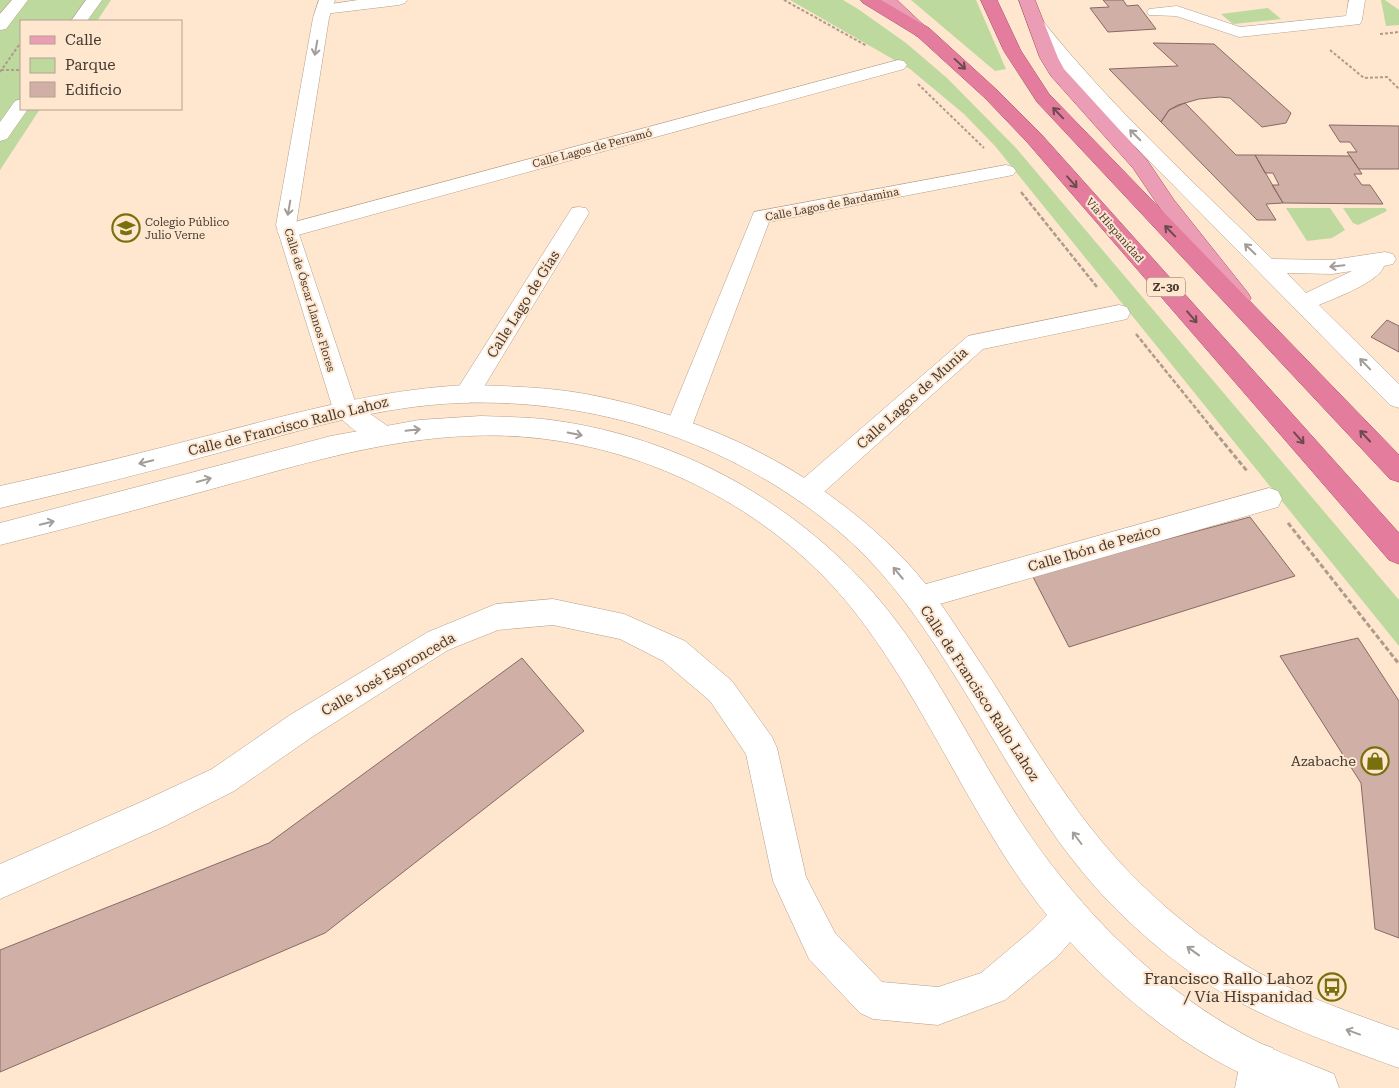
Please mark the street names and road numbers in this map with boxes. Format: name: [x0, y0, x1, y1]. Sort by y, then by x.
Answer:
street label: Calle Lagos de Perramó: [531, 126, 654, 171]
street label: Calle Lagos de Bardamina: [764, 185, 900, 224]
street label: Vía Hispanidad: [1083, 195, 1146, 265]
street label: Calle de Óscar Llanos Flores: [282, 227, 338, 373]
street label: Calle Lago de Gías: [484, 247, 563, 361]
road number: Z-30: [1147, 278, 1185, 296]
street label: Calle Lagos de Munia: [853, 344, 971, 452]
street label: Calle de Francisco Rallo Lahoz: [186, 393, 390, 459]
street label: Calle Ibón de Pezico: [1026, 521, 1162, 575]
street label: Calle de Francisco Rallo Lahoz: [917, 602, 1043, 784]
street label: Calle José Espronceda: [318, 629, 458, 719]

